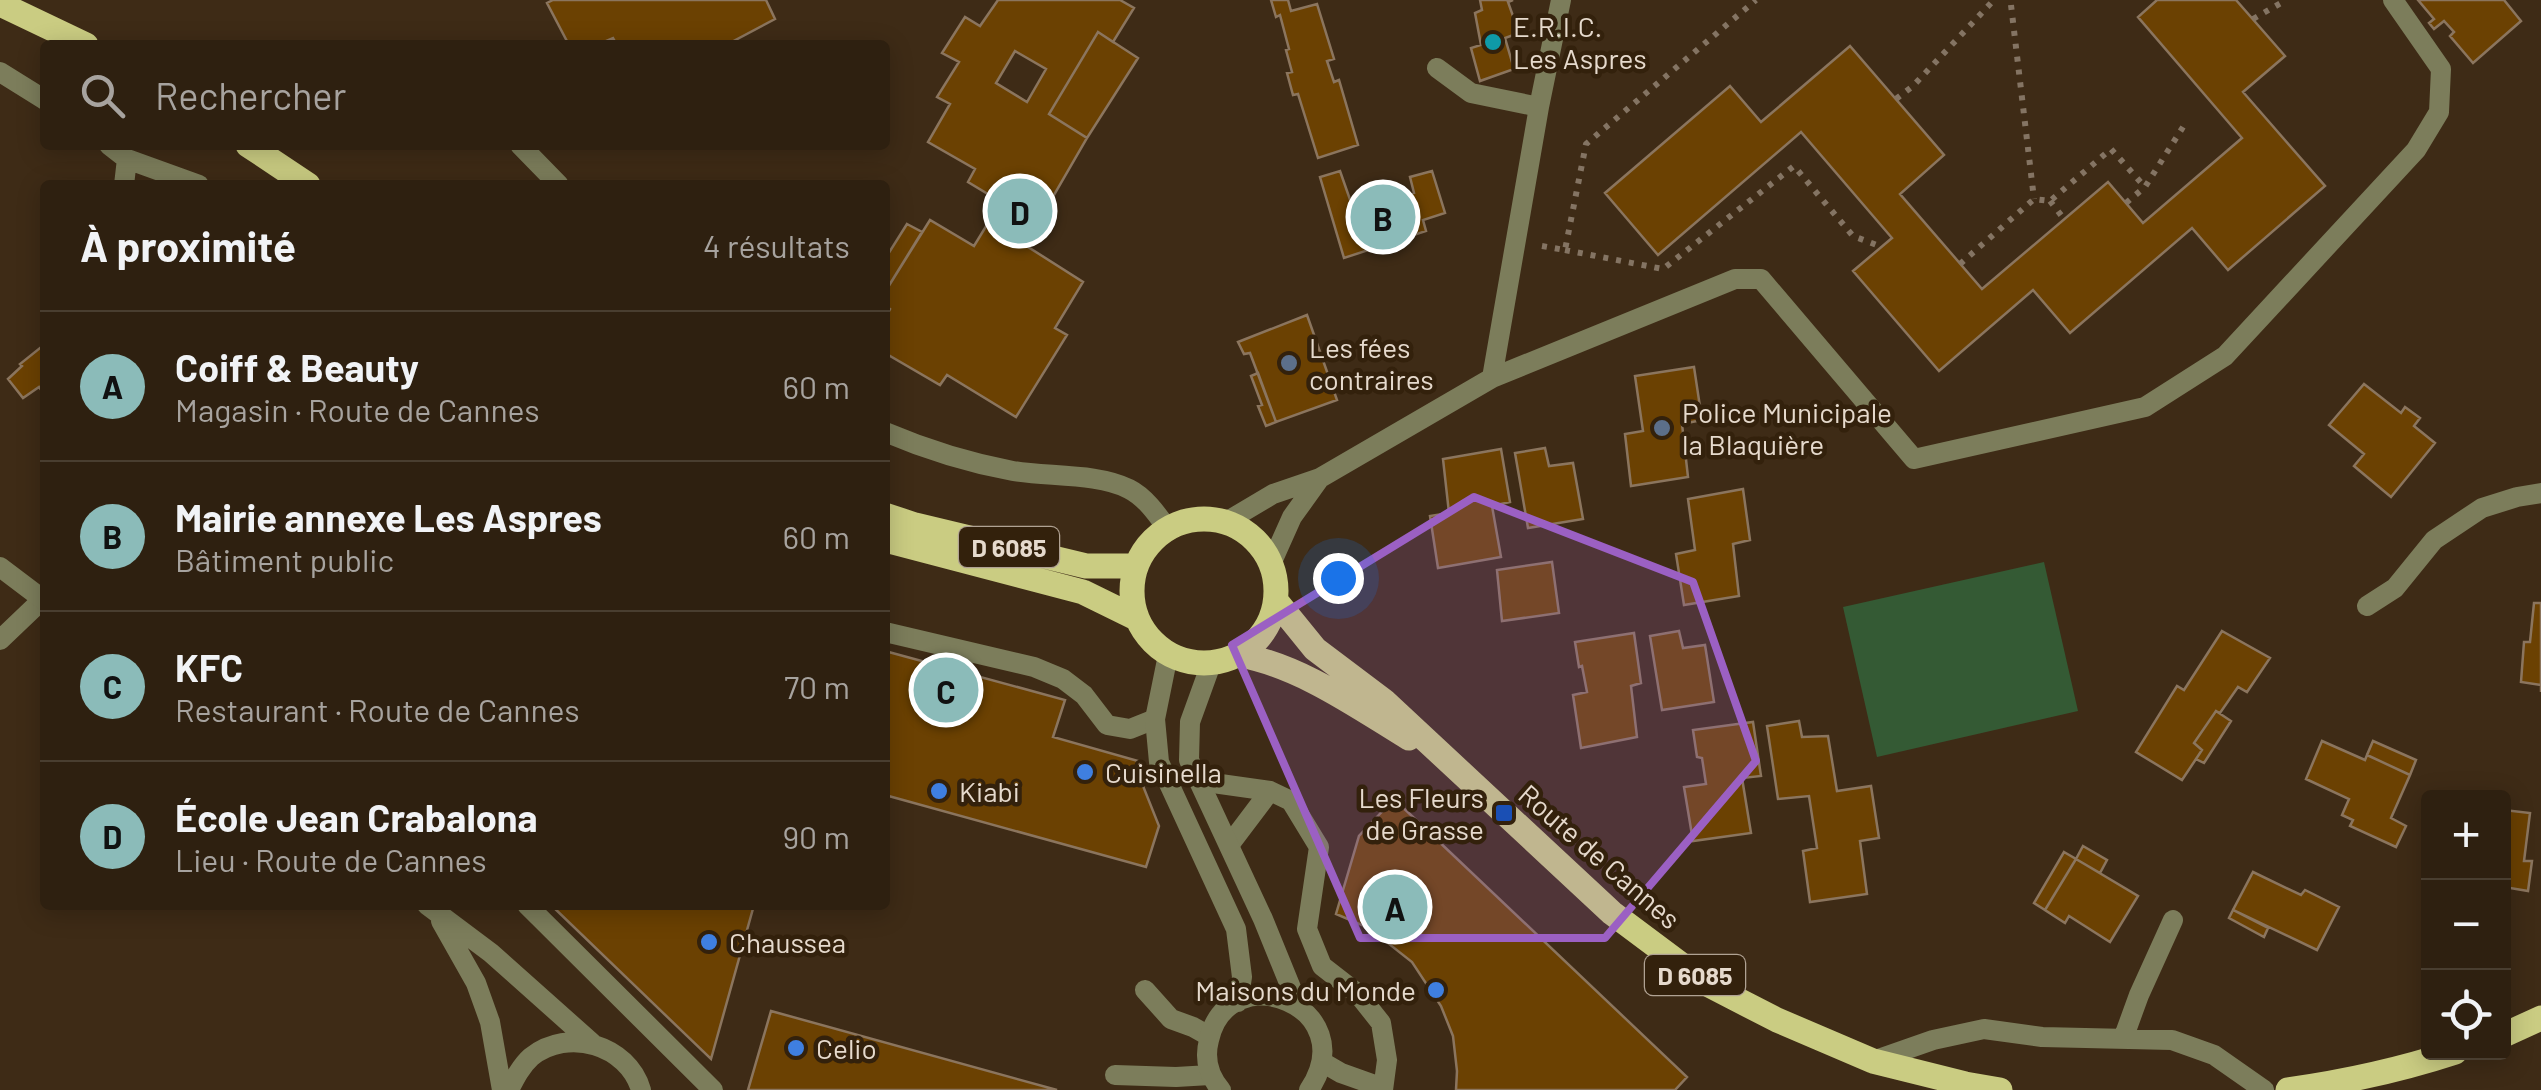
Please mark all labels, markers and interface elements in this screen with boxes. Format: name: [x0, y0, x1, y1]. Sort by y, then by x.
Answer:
place label: E.R.I.C. Les Aspres: [1513, 9, 1647, 75]
marker: E.R.I.C. Les Aspres: [1482, 31, 1504, 53]
search box: [40, 40, 890, 150]
icon: search: [75, 68, 130, 123]
text: Rechercher: [155, 72, 346, 118]
pin: D: [988, 174, 1052, 248]
pin: B: [1350, 180, 1416, 254]
text: À proximité: [80, 220, 296, 270]
text: 4 résultats: [703, 226, 850, 264]
place label: Les fées contraires: [1309, 330, 1434, 396]
text: Coiff & Beauty: [175, 344, 419, 390]
marker: Les fées contraires: [1278, 352, 1300, 374]
text: A: [102, 367, 123, 405]
text: 60 m: [783, 367, 850, 405]
text: Magasin · Route de Cannes: [175, 390, 540, 428]
place label: Police Municipale la Blaquière: [1682, 395, 1892, 461]
marker: Police Municipale la Blaquière: [1651, 417, 1673, 439]
text: Mairie annexe Les Aspres: [175, 494, 602, 540]
text: B: [103, 517, 122, 555]
text: 60 m: [783, 517, 850, 555]
road number: D 6085: [959, 527, 1059, 567]
text: Bâtiment public: [175, 540, 394, 578]
your location: [1313, 553, 1364, 604]
text: KFC: [175, 644, 243, 690]
pin: C: [914, 652, 978, 728]
text: C: [103, 667, 122, 705]
text: 70 m: [784, 667, 850, 705]
text: Restaurant · Route de Cannes: [175, 690, 580, 728]
place label: Cuisinella: [1105, 755, 1222, 789]
marker: Cuisinella: [1074, 761, 1096, 783]
place label: Kiabi: [959, 774, 1020, 808]
street label: Route de Cannes: [1512, 777, 1688, 935]
marker: Kiabi: [928, 780, 950, 802]
place label: Les Fleurs de Grasse: [1359, 780, 1484, 846]
map controls: [2421, 790, 2511, 1060]
button: +: [2421, 790, 2511, 880]
text: École Jean Crabalona: [175, 794, 538, 840]
marker: Les Fleurs de Grasse: [1493, 802, 1515, 824]
text: D: [103, 817, 122, 855]
text: 90 m: [782, 817, 850, 855]
text: Lieu · Route de Cannes: [175, 840, 487, 878]
pin: A: [1362, 870, 1428, 944]
button: −: [2421, 880, 2511, 970]
place label: Chaussea: [729, 925, 846, 959]
marker: Chaussea: [698, 931, 720, 953]
road number: D 6085: [1645, 955, 1745, 995]
button: locate: [2421, 970, 2511, 1060]
place label: Maisons du Monde: [1195, 973, 1416, 1007]
marker: Maisons du Monde: [1425, 979, 1447, 1001]
place label: Celio: [816, 1031, 877, 1065]
marker: Celio: [785, 1037, 807, 1059]

